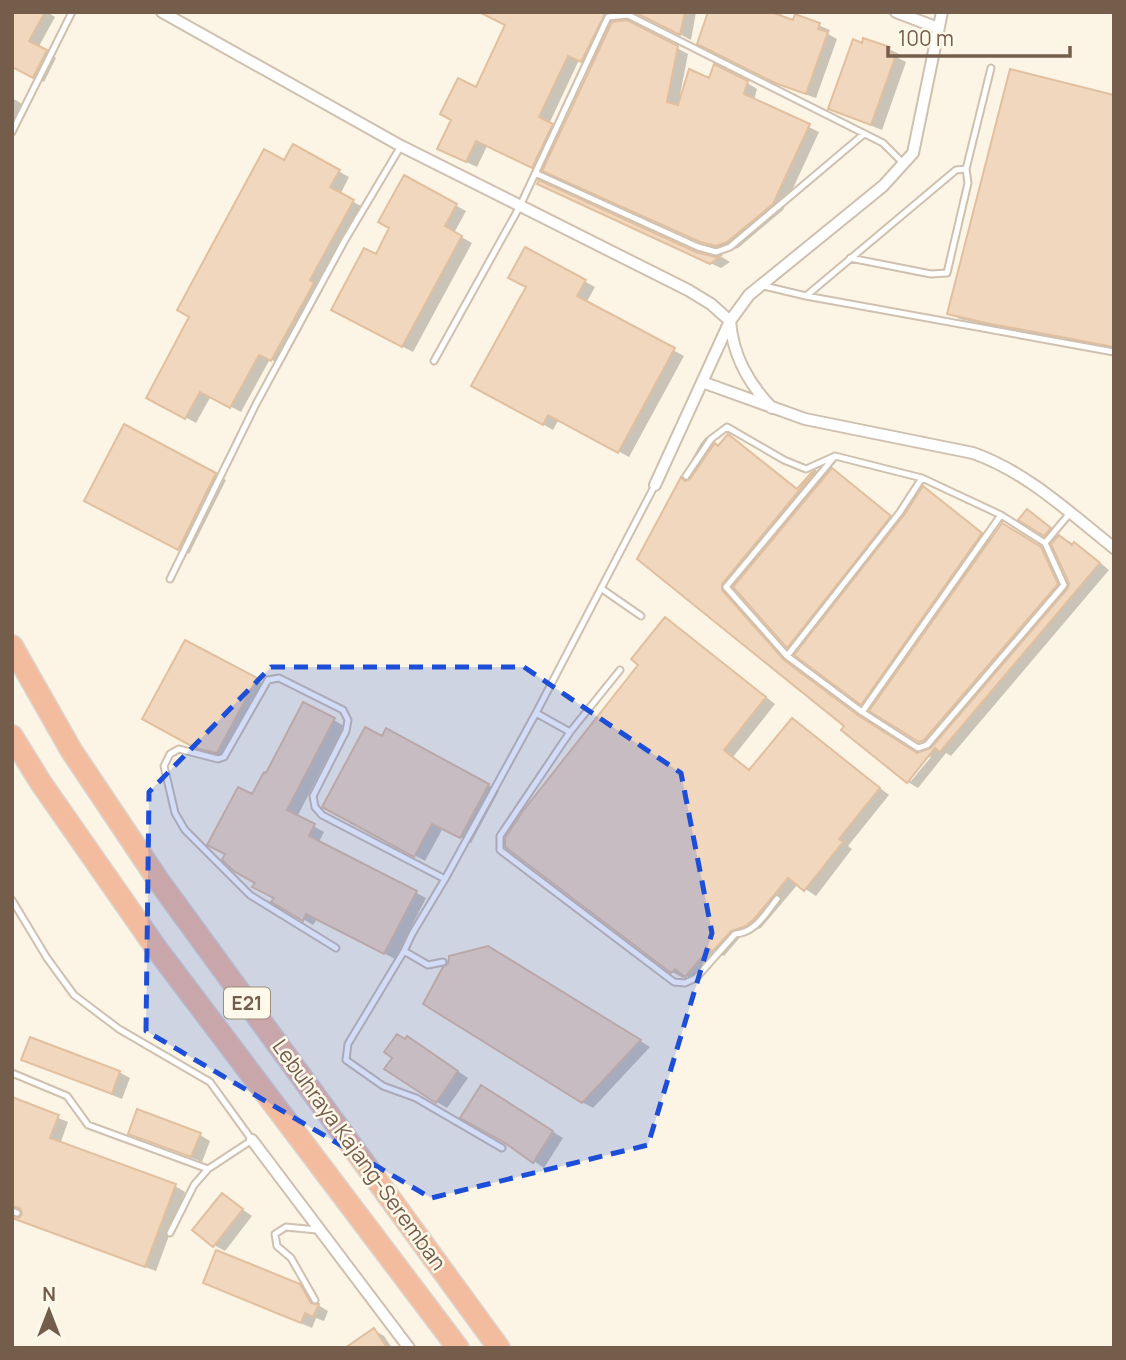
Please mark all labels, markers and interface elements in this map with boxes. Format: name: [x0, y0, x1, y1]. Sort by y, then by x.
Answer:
scale bar: [888, 14, 1070, 58]
text: 100 m: [898, 24, 954, 52]
road number: E21: [224, 987, 270, 1018]
street label: Lebuhraya Kajang-Seremban: [267, 1033, 453, 1275]
north arrow: [14, 1276, 84, 1346]
text: N: [42, 1281, 56, 1307]

